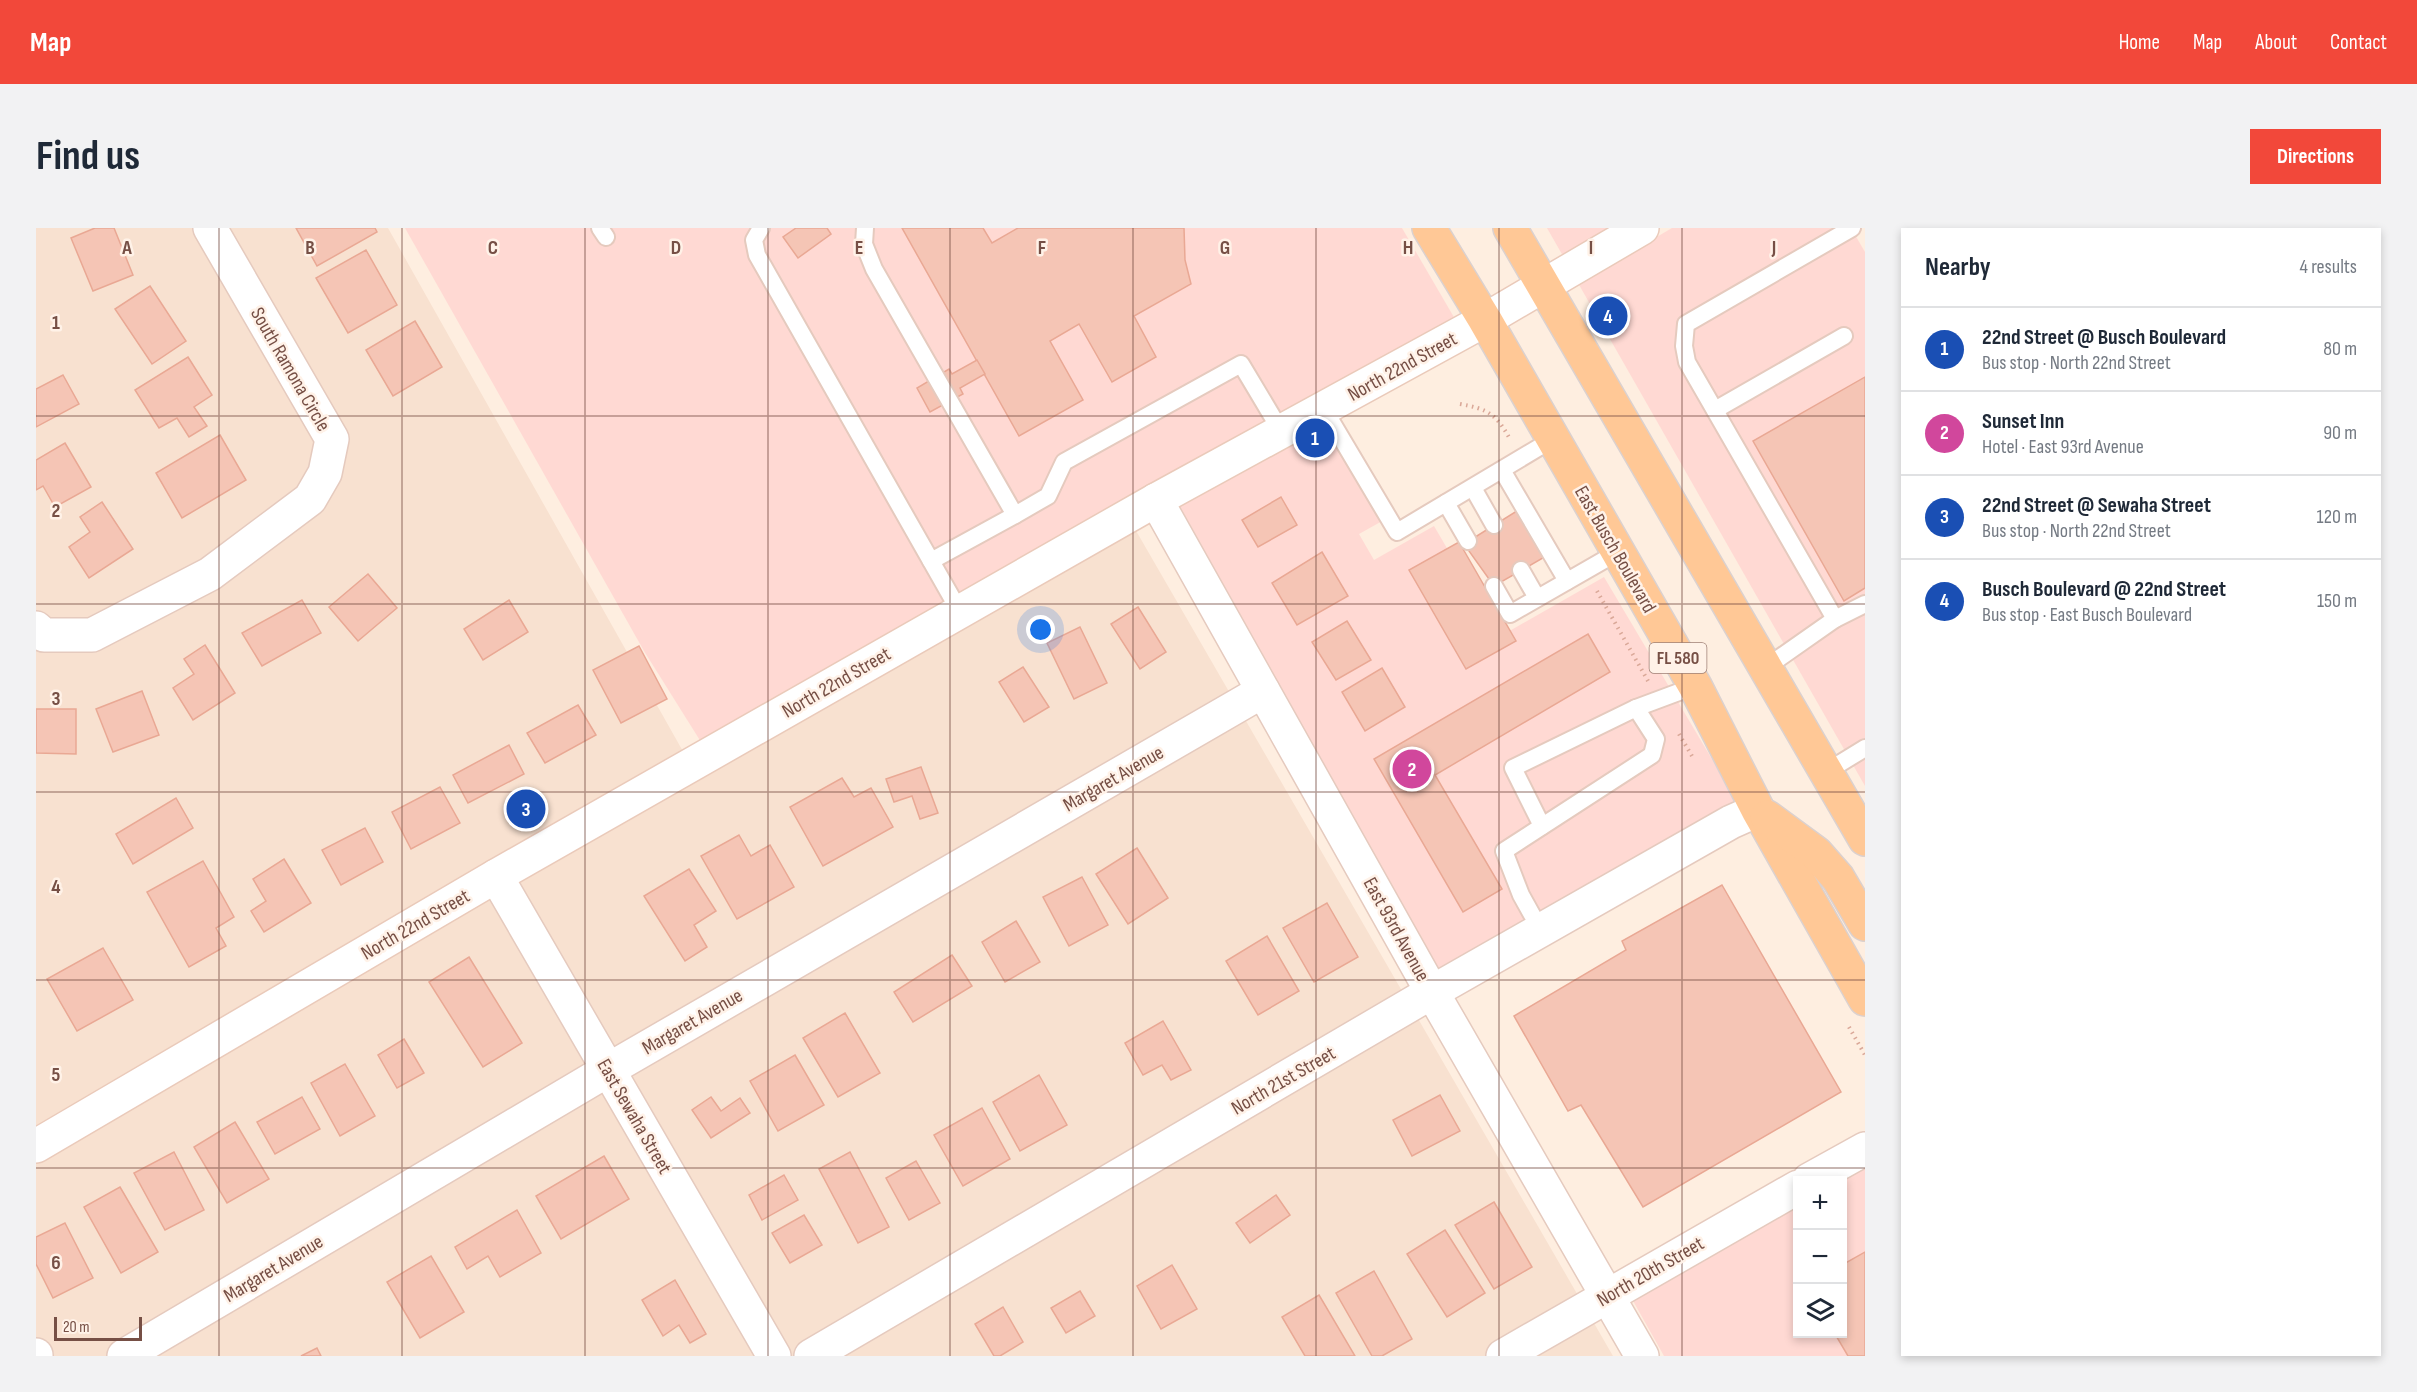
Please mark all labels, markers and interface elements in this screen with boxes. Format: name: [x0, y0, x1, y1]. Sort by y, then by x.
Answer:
text: Map: [30, 26, 71, 59]
text: Home: [2119, 30, 2160, 55]
text: Map: [2193, 30, 2222, 55]
text: About: [2255, 30, 2297, 55]
text: Contact: [2330, 30, 2387, 55]
button: Directions: [2250, 129, 2381, 184]
text: Find us: [36, 131, 140, 182]
text: A: [121, 236, 132, 260]
text: B: [305, 236, 315, 260]
text: C: [488, 236, 498, 260]
text: D: [671, 236, 681, 260]
text: E: [855, 236, 863, 260]
text: F: [1038, 236, 1046, 260]
text: G: [1220, 236, 1230, 260]
text: H: [1403, 236, 1413, 260]
text: I: [1589, 236, 1593, 260]
text: J: [1771, 236, 1776, 260]
text: Nearby: [1925, 252, 1991, 283]
text: 4 results: [2300, 255, 2357, 279]
pin: 4: [1588, 294, 1628, 338]
street label: South Ramona Circle: [245, 303, 335, 436]
text: 1: [52, 311, 60, 335]
text: 22nd Street @ Busch Boulevard: [1982, 324, 2226, 351]
street label: North 22nd Street: [1344, 327, 1461, 407]
text: 1: [1941, 337, 1948, 361]
text: 80 m: [2323, 337, 2357, 361]
text: Bus stop · North 22nd Street: [1982, 351, 2171, 375]
text: Sunset Inn: [1982, 408, 2064, 435]
pin: 1: [1296, 416, 1334, 460]
text: 2: [1940, 421, 1949, 445]
text: 90 m: [2323, 421, 2357, 445]
text: Hotel · East 93rd Avenue: [1982, 435, 2144, 459]
street label: East Busch Boulevard: [1569, 482, 1661, 617]
text: 22nd Street @ Sewaha Street: [1982, 492, 2211, 519]
text: 2: [52, 499, 60, 523]
text: 3: [1940, 505, 1949, 529]
text: 120 m: [2317, 505, 2357, 529]
text: Bus stop · North 22nd Street: [1982, 519, 2171, 543]
text: Busch Boulevard @ 22nd Street: [1982, 576, 2226, 603]
text: 4: [1940, 589, 1949, 613]
text: 150 m: [2317, 589, 2357, 613]
text: Bus stop · East Busch Boulevard: [1982, 603, 2192, 627]
your location: [1026, 615, 1055, 644]
street label: North 22nd Street: [778, 642, 895, 724]
road number: FL 580: [1650, 643, 1706, 673]
text: 3: [52, 687, 61, 711]
street label: Margaret Avenue: [1059, 741, 1168, 817]
pin: 2: [1392, 746, 1432, 792]
pin: 3: [506, 786, 546, 832]
street label: East 93rd Avenue: [1358, 873, 1435, 986]
text: 4: [51, 875, 61, 899]
street label: North 22nd Street: [357, 884, 474, 966]
street label: Margaret Avenue: [638, 984, 747, 1060]
street label: North 21st Street: [1227, 1041, 1340, 1120]
street label: East Sewaha Street: [592, 1055, 677, 1178]
text: 5: [52, 1063, 61, 1087]
map controls: [1793, 1176, 1847, 1338]
button: +: [1793, 1176, 1847, 1230]
street label: Margaret Avenue: [219, 1230, 328, 1308]
button: −: [1793, 1230, 1847, 1284]
street label: North 20th Street: [1593, 1232, 1708, 1312]
text: 6: [51, 1251, 61, 1275]
button: layers: [1793, 1284, 1847, 1338]
scale bar: [54, 1314, 142, 1342]
text: 20 m: [63, 1318, 90, 1337]

